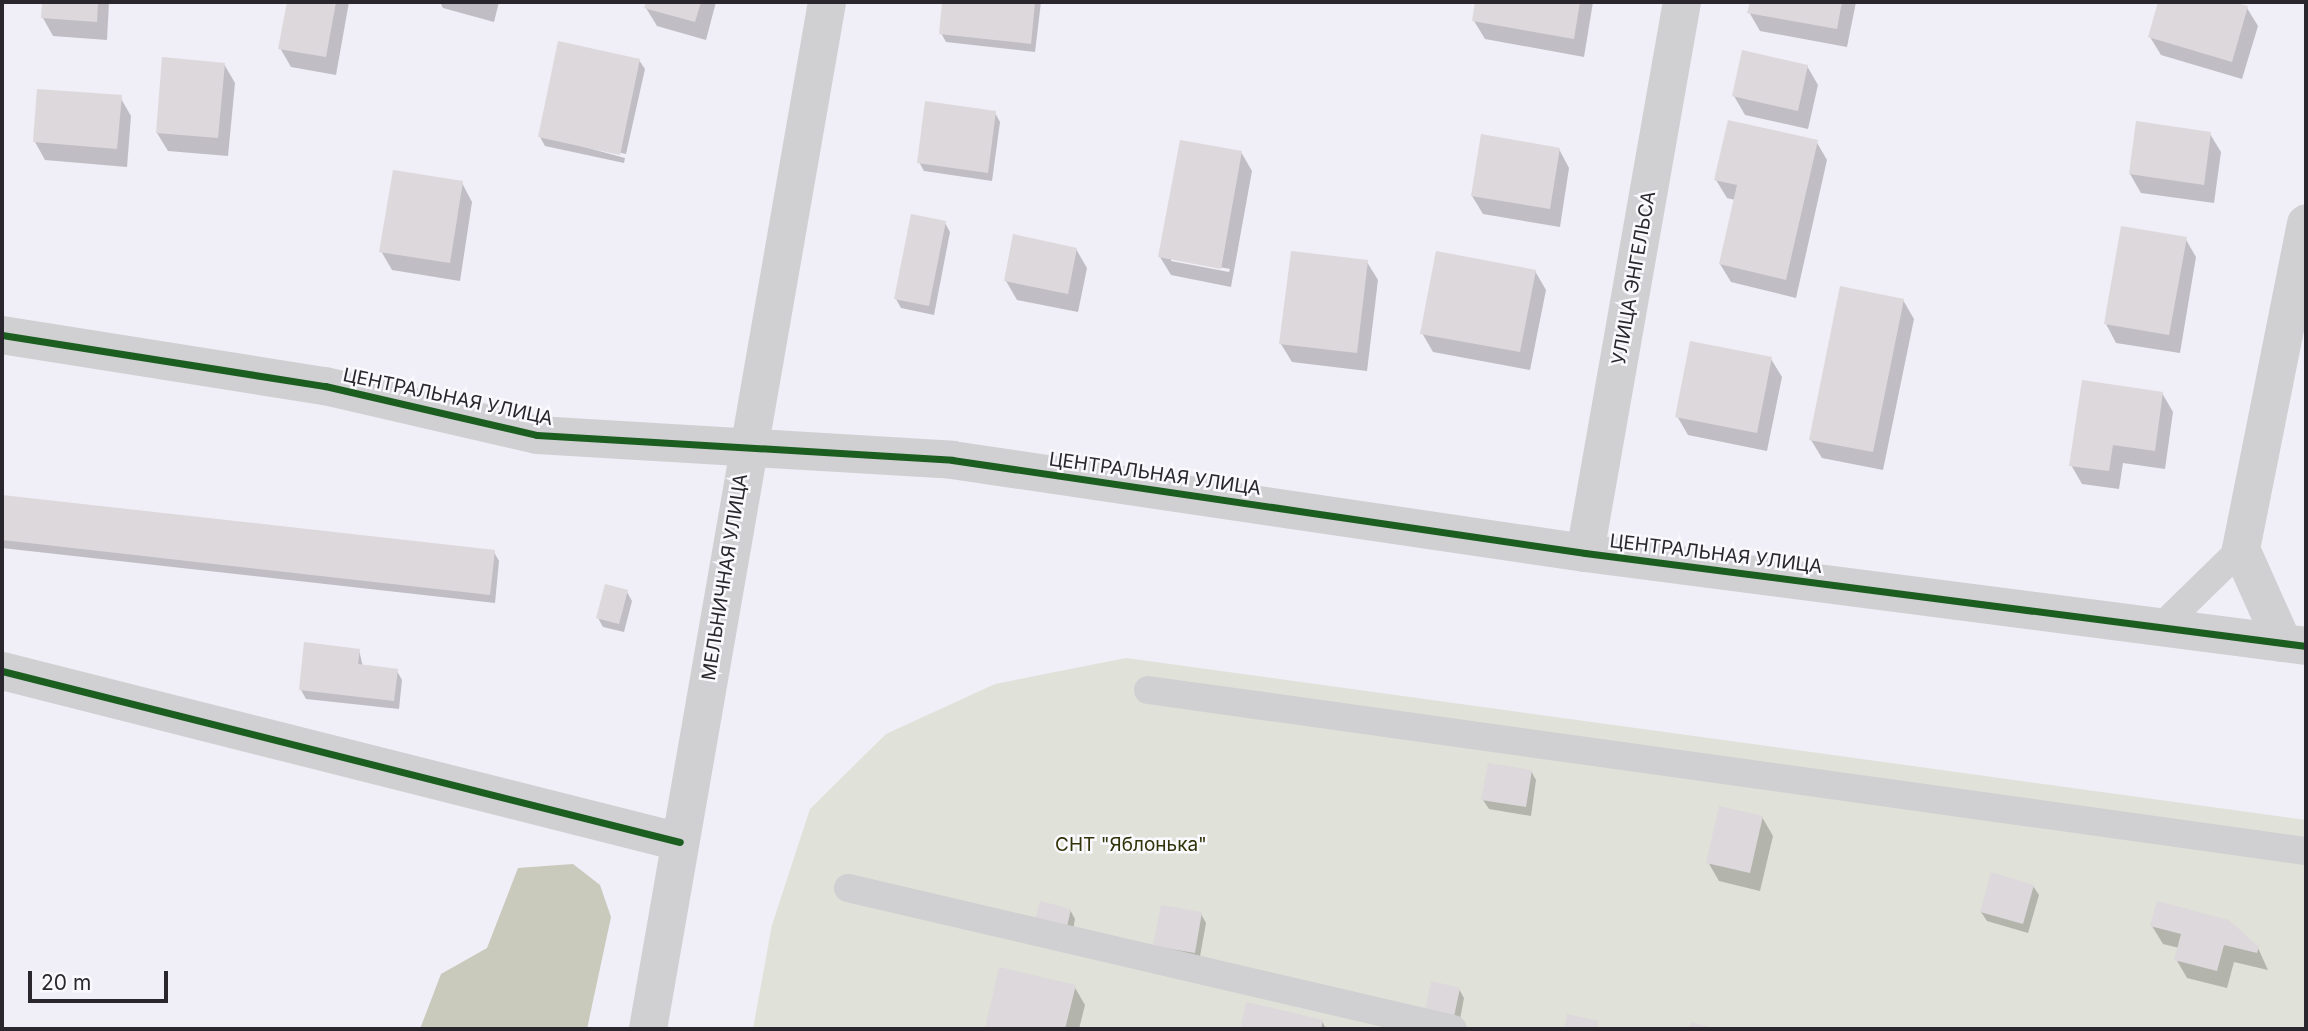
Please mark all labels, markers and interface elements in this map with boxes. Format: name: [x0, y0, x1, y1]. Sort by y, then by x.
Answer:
street label: УЛИЦА ЭНГЕЛЬСА: [1607, 189, 1661, 367]
street label: ЦЕНТРАЛЬНАЯ УЛИЦА: [341, 364, 555, 430]
street label: ЦЕНТРАЛЬНАЯ УЛИЦА: [1047, 448, 1263, 500]
street label: МЕЛЬНИЧНАЯ УЛИЦА: [697, 472, 753, 682]
street label: ЦЕНТРАЛЬНАЯ УЛИЦА: [1608, 530, 1824, 578]
park label: СНТ "Яблонька": [1055, 834, 1207, 856]
scale bar: [32, 958, 172, 1002]
text: 20 m: [41, 970, 91, 995]

